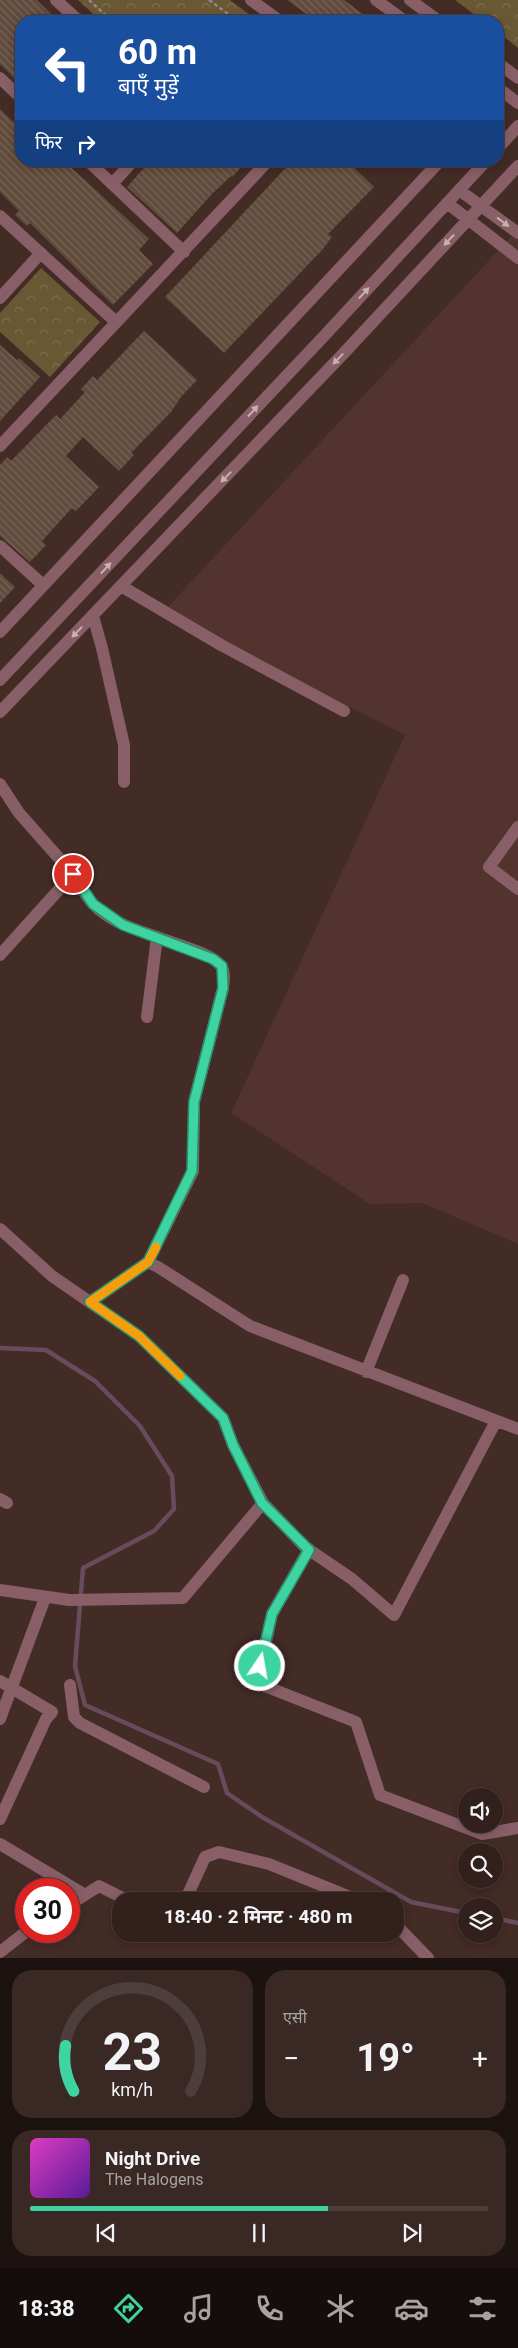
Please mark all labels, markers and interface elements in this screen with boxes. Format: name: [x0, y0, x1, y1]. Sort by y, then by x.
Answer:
text: 60 m: [118, 32, 197, 73]
icon: left: [35, 35, 100, 100]
text: बाएँ मुड़ें: [118, 74, 179, 99]
icon: right: [72, 130, 100, 158]
text: फिर: [35, 131, 62, 154]
one-way arrow: [496, 217, 510, 227]
one-way arrow: [443, 234, 455, 246]
one-way arrow: [358, 287, 370, 299]
one-way arrow: [332, 353, 344, 365]
one-way arrow: [247, 406, 259, 418]
one-way arrow: [220, 470, 232, 482]
one-way arrow: [100, 562, 112, 574]
one-way arrow: [71, 626, 83, 638]
pin: [52, 853, 94, 895]
icon: arrive: [59, 860, 87, 888]
position arrow: [233, 1639, 285, 1691]
map controls: [458, 1788, 503, 1943]
button: sound: [458, 1788, 503, 1833]
button: search: [458, 1843, 503, 1888]
speed limit sign: 30: [15, 1878, 80, 1943]
button: layers: [458, 1898, 503, 1943]
text: 18:40 · 2 मिनट · 480 m: [164, 1905, 352, 1928]
text: एसी: [283, 2008, 307, 2027]
text: 23: [103, 2022, 162, 2083]
text: 19°: [356, 2036, 415, 2080]
text: −: [283, 2042, 299, 2075]
text: +: [472, 2042, 488, 2075]
text: km/h: [112, 2079, 153, 2100]
text: Night Drive: [105, 2147, 200, 2170]
text: The Halogens: [105, 2170, 204, 2189]
icon: previous: [92, 2219, 120, 2247]
icon: pause: [245, 2219, 273, 2247]
icon: next: [398, 2219, 426, 2247]
icon: directions: [111, 2291, 146, 2326]
icon: music: [181, 2291, 216, 2326]
icon: phone: [252, 2291, 287, 2326]
icon: climate: [323, 2291, 358, 2326]
icon: car: [394, 2291, 429, 2326]
icon: filters: [465, 2291, 500, 2326]
text: 18:38: [18, 2296, 75, 2321]

